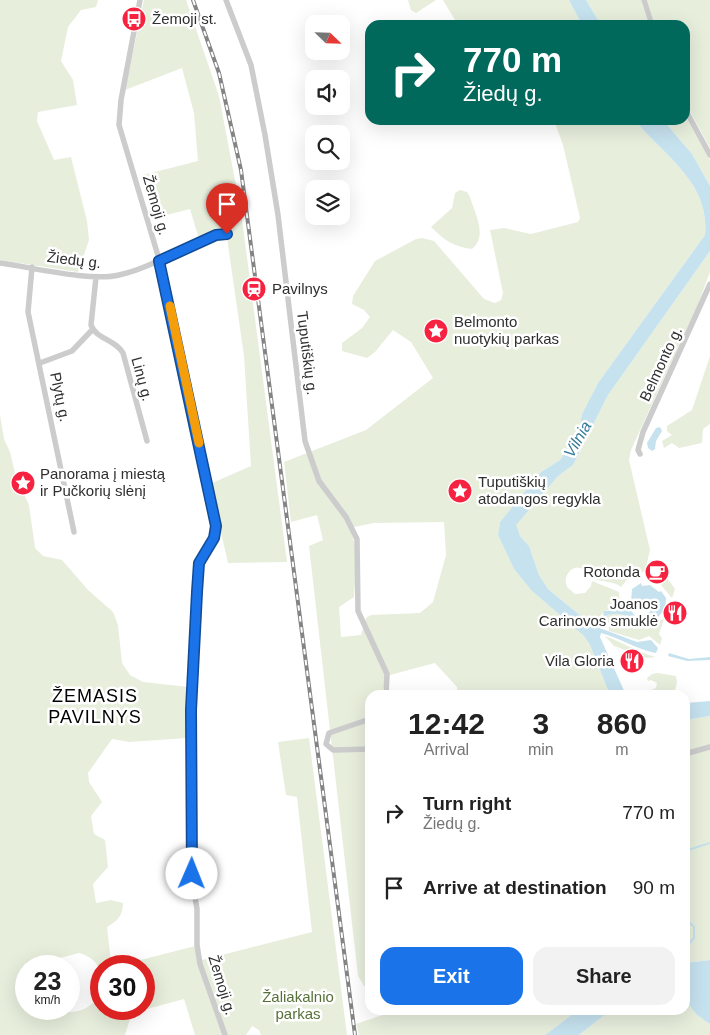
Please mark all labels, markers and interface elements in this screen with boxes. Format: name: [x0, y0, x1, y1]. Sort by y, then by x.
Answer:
bus stop icon: Žemoji st.: [121, 6, 147, 32]
place label: Žemoji st.: [152, 10, 217, 27]
north arrow: [305, 15, 350, 60]
map controls: [305, 15, 350, 225]
icon: right: [380, 40, 445, 105]
text: 770 m: [463, 40, 562, 79]
button: sound: [305, 70, 350, 115]
text: Žiedų g.: [463, 81, 543, 106]
button: search: [305, 125, 350, 170]
street label: Žemoji g.: [140, 173, 173, 237]
button: layers: [305, 180, 350, 225]
pin: [206, 183, 248, 234]
icon: arrive: [213, 190, 241, 218]
street label: Žiedų g.: [46, 248, 102, 271]
station icon: Pavilnys: [241, 276, 267, 302]
place label: Pavilnys: [272, 280, 328, 297]
street label: Tuputiškių g.: [294, 310, 321, 396]
place label: Belmonto nuotykių parkas: [454, 313, 559, 347]
place icon: Belmonto nuotykių parkas: [423, 318, 449, 344]
street label: Belmonto g.: [636, 324, 685, 404]
street label: Linų g.: [128, 355, 157, 403]
street label: Plytų g.: [47, 371, 74, 423]
water label: Vilnia: [560, 418, 595, 460]
place label: Panorama į miestą ir Pučkorių slėnį: [40, 465, 166, 499]
place icon: Panorama į miestą ir Pučkorių slėnį: [10, 470, 36, 496]
place label: Tuputiškių atodangos regykla: [478, 473, 601, 507]
place icon: Tuputiškių atodangos regykla: [447, 478, 473, 504]
cafe icon: Rotonda: [644, 559, 670, 585]
place label: Rotonda: [583, 563, 641, 580]
place label: Joanos Carinovos smuklė: [539, 595, 658, 629]
restaurant icon: Joanos Carinovos smuklė: [662, 600, 688, 626]
restaurant icon: Vila Gloria: [619, 648, 645, 674]
place label: Vila Gloria: [545, 652, 615, 669]
district label: ŽEMASIS PAVILNYS: [48, 686, 142, 727]
text: 12:42: [408, 707, 485, 740]
text: 3: [532, 707, 549, 740]
text: 860: [597, 707, 647, 740]
text: Arrival: [424, 741, 469, 758]
text: min: [528, 741, 554, 758]
text: m: [615, 741, 628, 758]
text: Turn right: [423, 793, 511, 814]
icon: right: [380, 799, 408, 827]
text: 770 m: [622, 802, 675, 823]
text: Žiedų g.: [423, 815, 481, 832]
position arrow: [165, 847, 217, 899]
icon: arrive: [380, 874, 408, 902]
text: Arrive at destination: [423, 877, 607, 898]
text: 90 m: [633, 877, 675, 898]
button: Exit: [380, 947, 523, 1005]
button: Share: [533, 947, 675, 1005]
street label: Žemoji g.: [205, 953, 240, 1017]
speed limit sign: 30: [90, 955, 155, 1020]
text: 23: [34, 967, 61, 995]
park label: Žaliakalnio parkas: [262, 988, 334, 1022]
text: km/h: [34, 993, 61, 1007]

